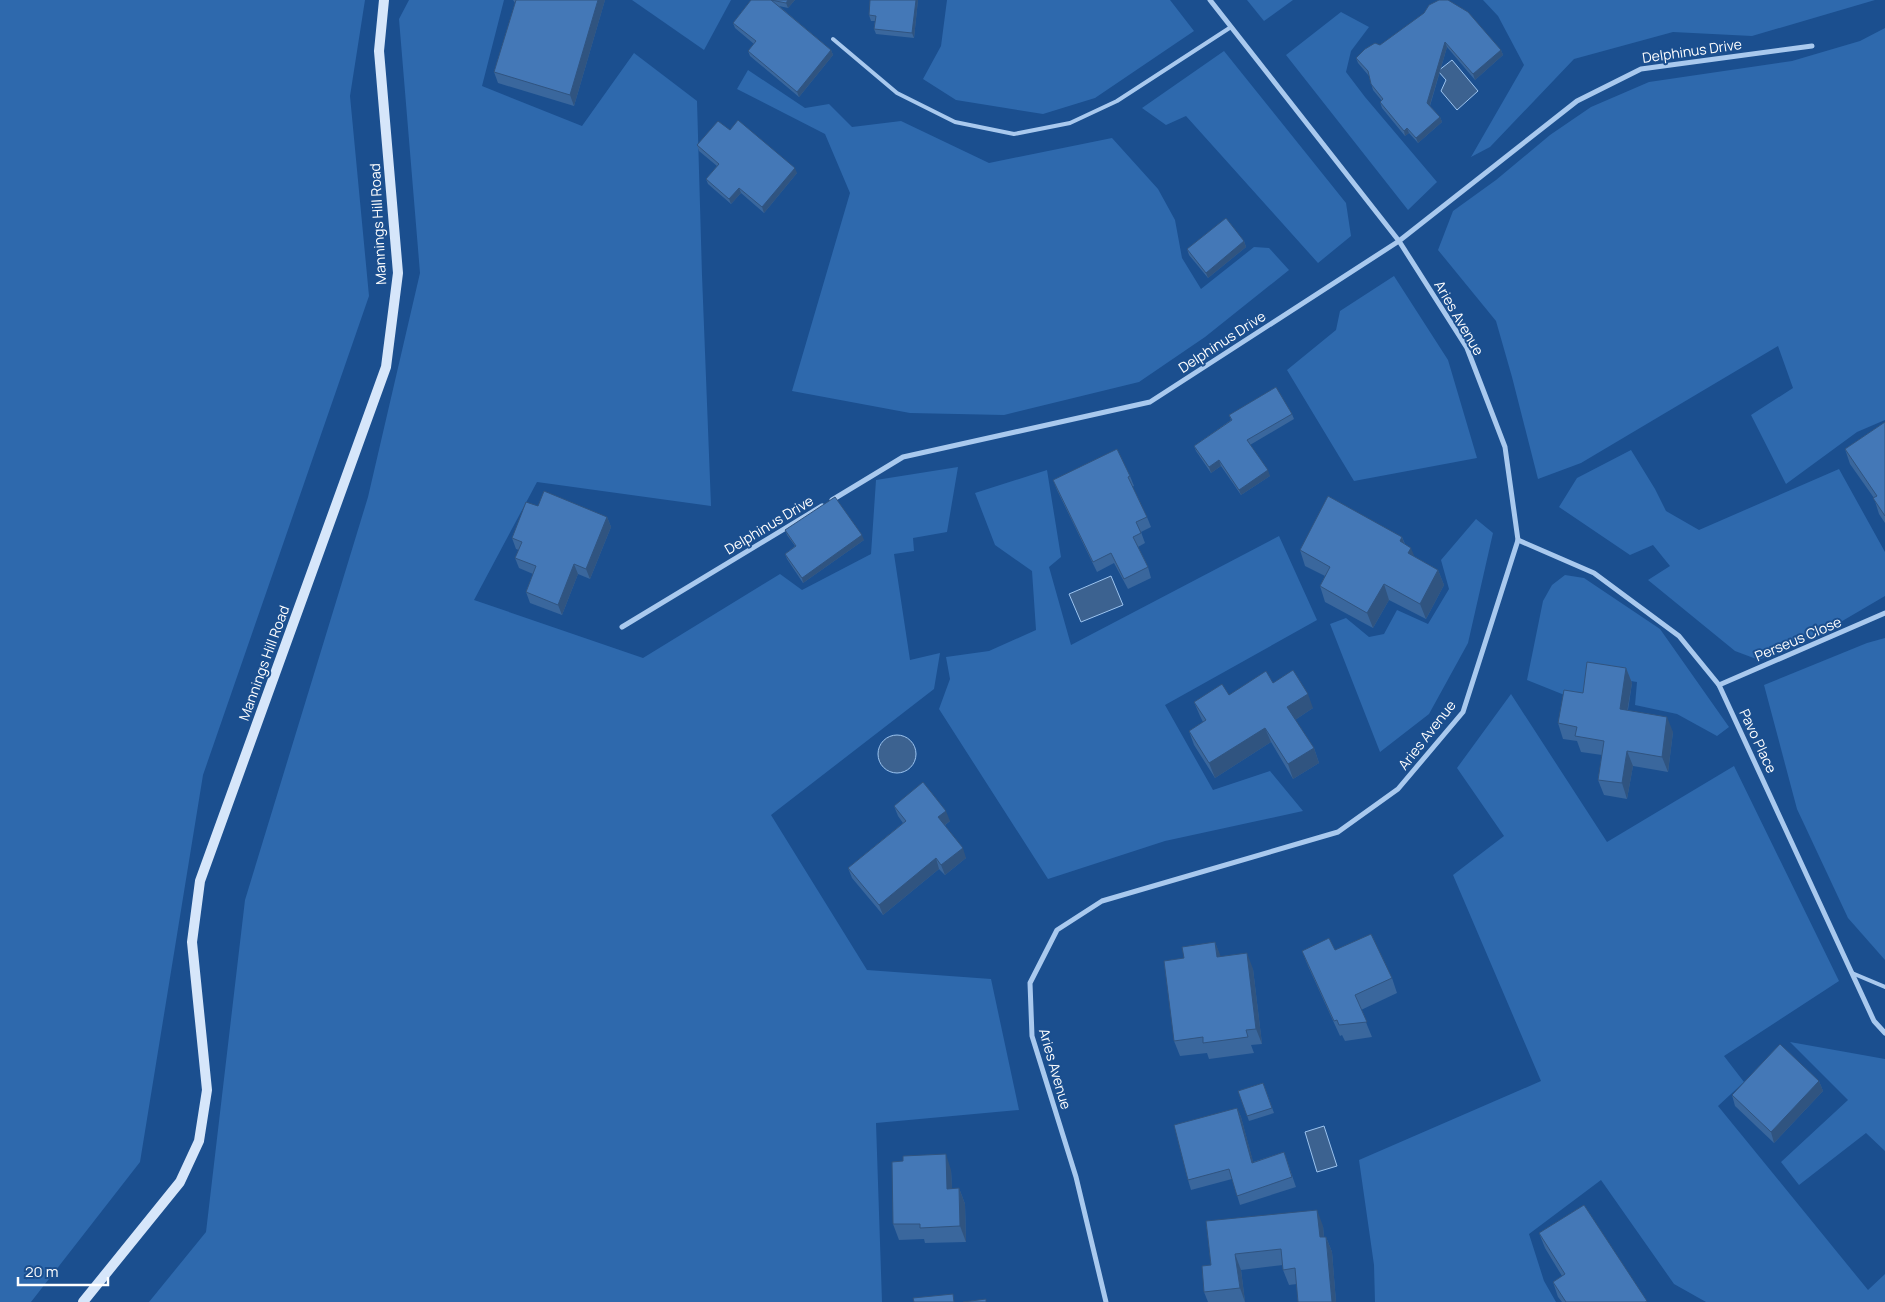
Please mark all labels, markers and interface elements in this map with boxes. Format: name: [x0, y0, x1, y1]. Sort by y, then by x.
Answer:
street label: Delphinus Drive: [1641, 34, 1743, 67]
street label: Mannings Hill Road: [365, 163, 390, 285]
street label: Aries Avenue: [1430, 277, 1489, 359]
street label: Delphinus Drive: [1175, 306, 1269, 377]
street label: Delphinus Drive: [721, 491, 817, 559]
street label: Mannings Hill Road: [234, 602, 293, 723]
street label: Perseus Close: [1752, 612, 1844, 665]
street label: Aries Avenue: [1393, 696, 1460, 773]
street label: Pavo Place: [1735, 706, 1782, 776]
street label: Aries Avenue: [1035, 1026, 1076, 1112]
scale bar: [18, 1254, 108, 1286]
text: 20 m: [25, 1261, 58, 1282]

